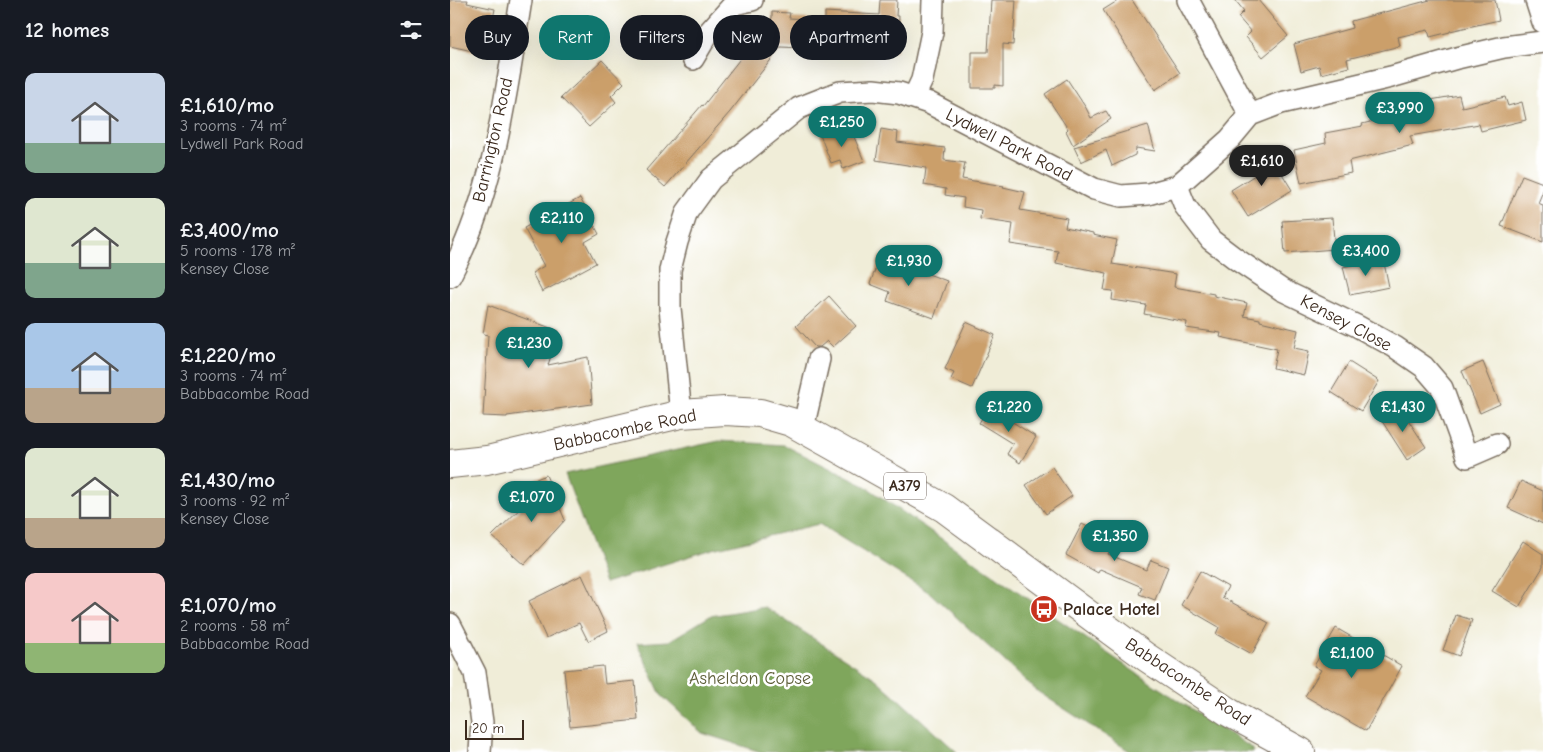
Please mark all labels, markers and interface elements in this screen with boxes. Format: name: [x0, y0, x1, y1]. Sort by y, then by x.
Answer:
chip: Buy: [465, 15, 529, 60]
chip: Rent: [539, 15, 610, 60]
chip: Filters: [620, 15, 703, 60]
chip: New: [713, 15, 780, 60]
chip: Apartment: [790, 15, 907, 60]
icon: filters: [397, 16, 425, 44]
text: 12 homes: [25, 18, 109, 42]
street label: Barrington Road: [468, 76, 518, 204]
pin: £3,990: [1359, 92, 1441, 134]
icon: home: [65, 93, 125, 153]
text: £1,610/mo: [180, 93, 274, 117]
text: £3,990: [1376, 99, 1424, 117]
street label: Lydwell Park Road: [942, 104, 1076, 186]
pin: £1,250: [801, 106, 883, 148]
text: £1,250: [819, 113, 865, 131]
text: 3 rooms · 74 m²: [180, 117, 286, 135]
text: Lydwell Park Road: [180, 135, 304, 153]
pin: £1,610: [1221, 144, 1303, 187]
text: £1,610: [1240, 152, 1284, 170]
pin: £2,110: [521, 202, 603, 244]
text: £2,110: [540, 209, 584, 227]
icon: home: [65, 218, 125, 278]
text: £3,400/mo: [180, 218, 279, 242]
pin: £3,400: [1325, 234, 1407, 277]
text: 5 rooms · 178 m²: [180, 242, 295, 260]
text: £3,400: [1342, 242, 1390, 260]
pin: £1,930: [868, 244, 950, 287]
text: £1,930: [886, 252, 932, 270]
text: Kensey Close: [180, 260, 269, 278]
street label: Kensey Close: [1297, 290, 1395, 356]
pin: £1,230: [488, 326, 570, 369]
text: £1,230: [507, 334, 551, 352]
icon: home: [65, 343, 125, 403]
text: £1,220/mo: [180, 343, 276, 367]
text: 3 rooms · 74 m²: [180, 367, 286, 385]
text: Babbacombe Road: [180, 385, 309, 403]
pin: £1,220: [968, 390, 1050, 433]
pin: £1,430: [1362, 390, 1444, 433]
text: £1,220: [987, 398, 1031, 416]
text: £1,430: [1381, 398, 1425, 416]
street label: Babbacombe Road: [552, 405, 698, 455]
icon: home: [65, 468, 125, 528]
text: £1,430/mo: [180, 468, 275, 492]
road number: A379: [884, 472, 926, 500]
pin: £1,070: [491, 480, 573, 523]
text: £1,070: [509, 488, 555, 506]
text: 3 rooms · 92 m²: [180, 492, 289, 510]
text: Kensey Close: [180, 510, 269, 528]
pin: £1,350: [1074, 520, 1156, 562]
text: £1,350: [1092, 527, 1138, 545]
icon: home: [65, 593, 125, 653]
text: £1,070/mo: [180, 593, 276, 617]
bus stop icon: Palace Hotel: [1029, 594, 1059, 624]
place label: Palace Hotel: [1063, 599, 1160, 620]
text: 2 rooms · 58 m²: [180, 617, 290, 635]
street label: Babbacombe Road: [1121, 634, 1255, 730]
text: Babbacombe Road: [180, 635, 309, 653]
pin: £1,100: [1311, 636, 1393, 679]
text: £1,100: [1330, 644, 1374, 662]
park label: Asheldon Copse: [689, 668, 811, 689]
scale bar: [465, 717, 524, 740]
text: 20 m: [472, 720, 504, 737]

